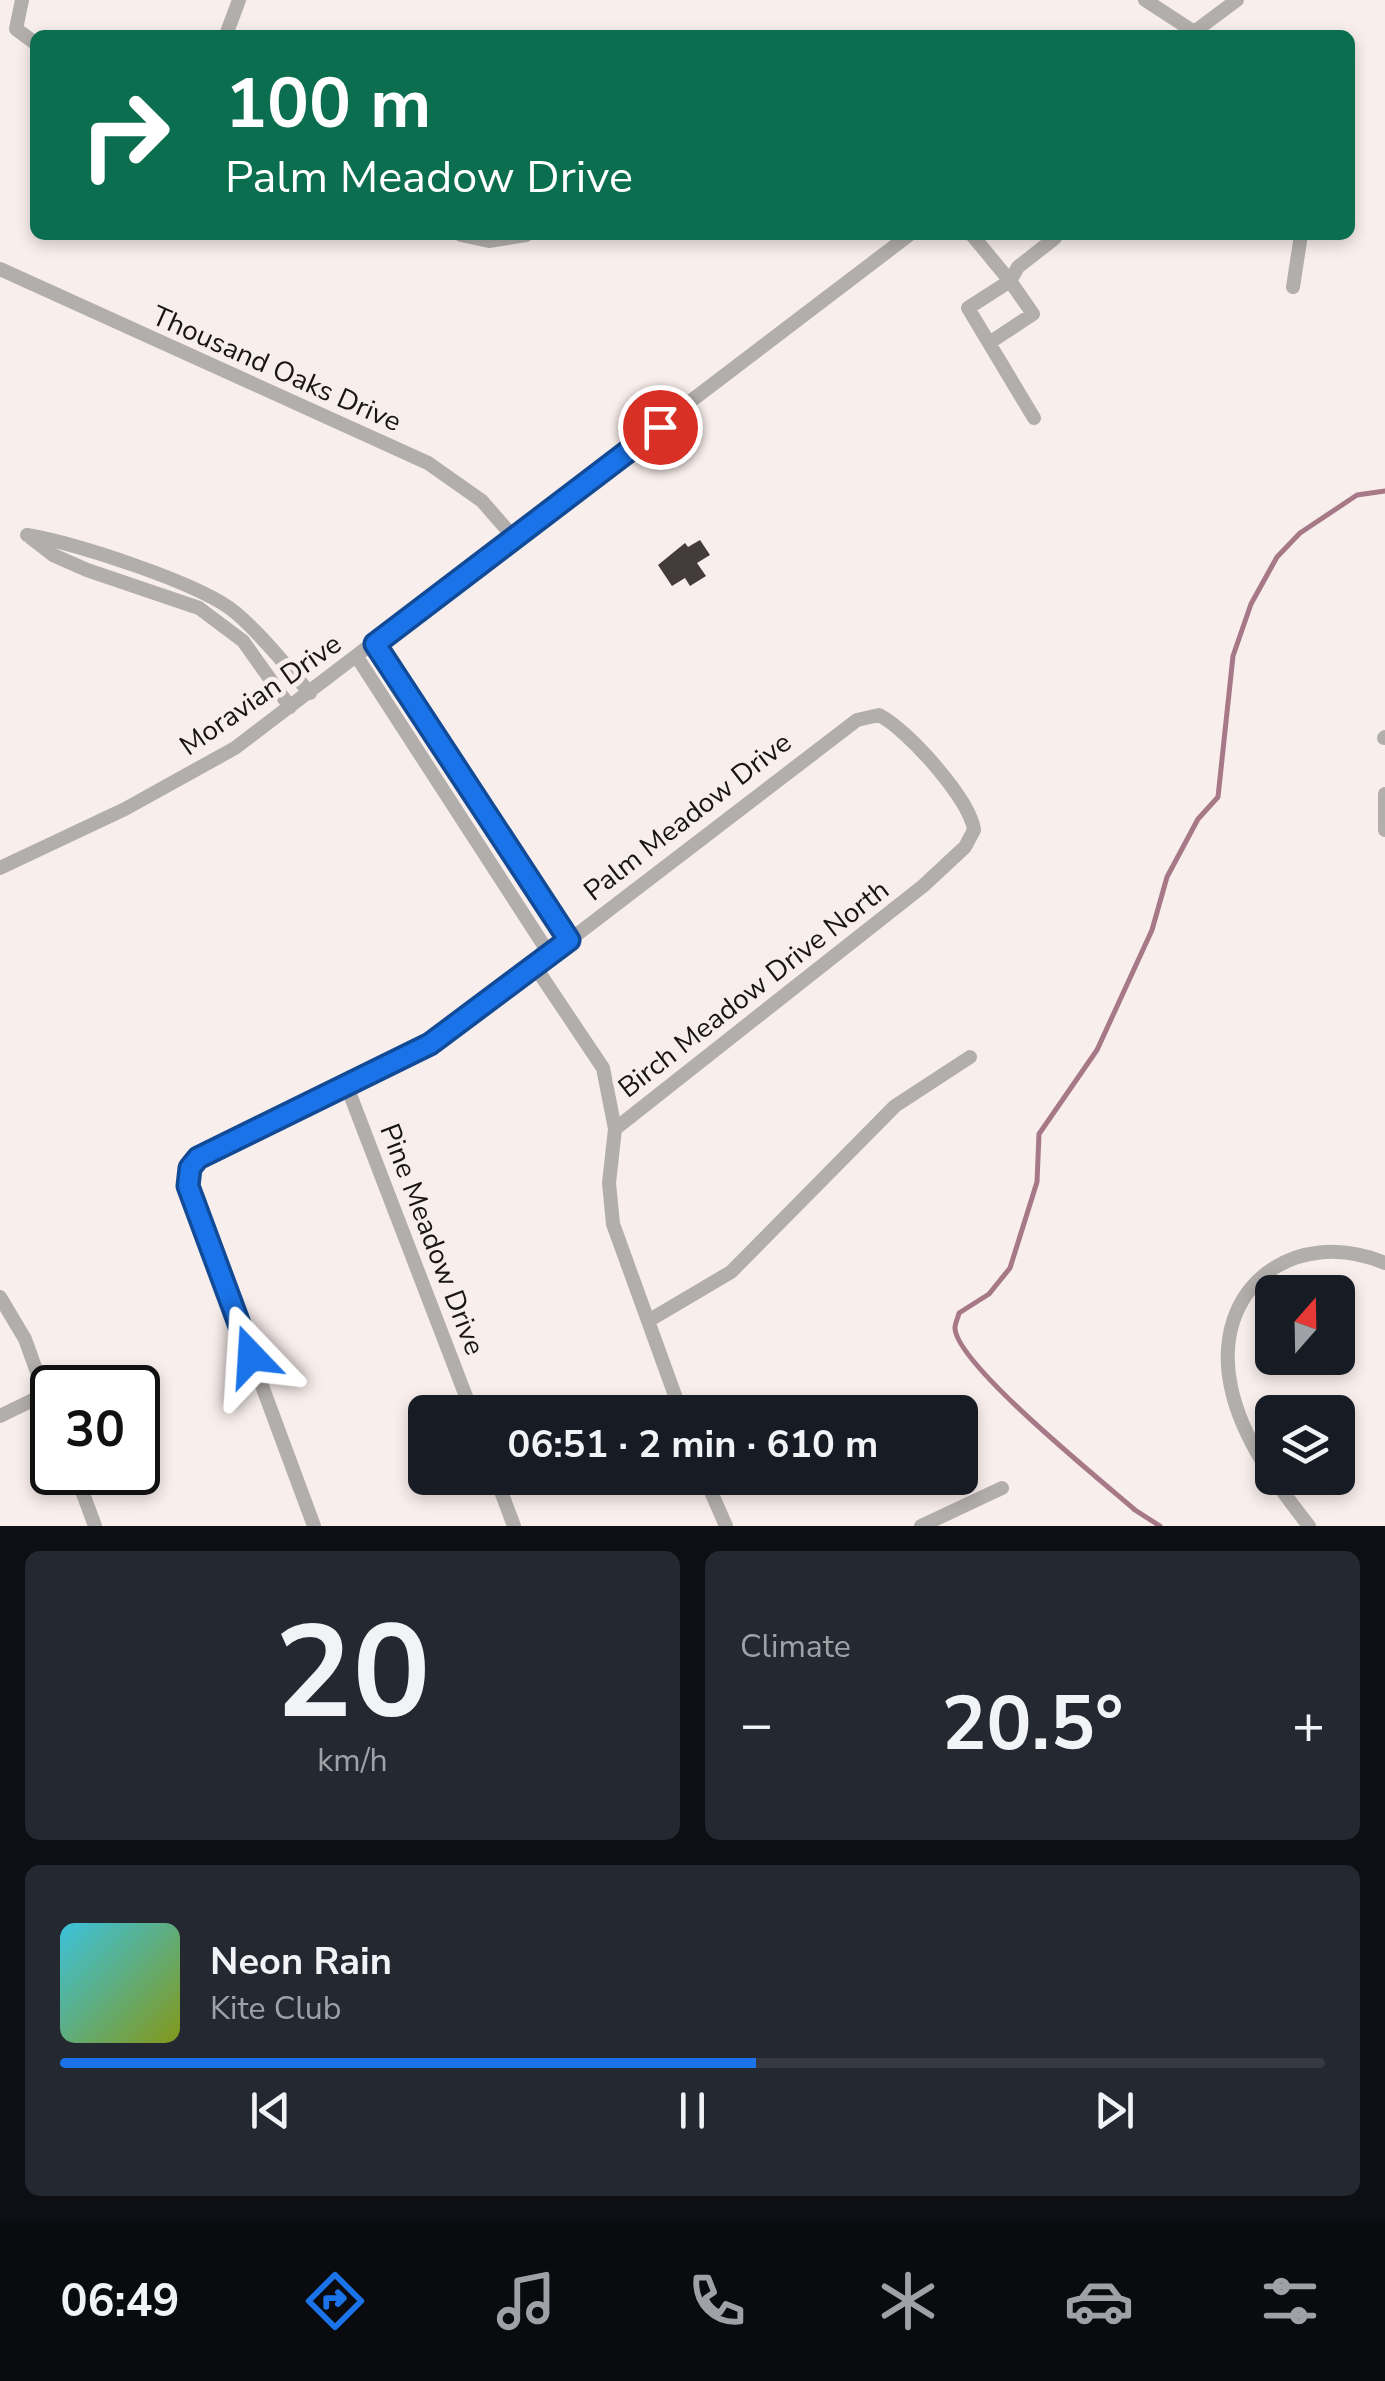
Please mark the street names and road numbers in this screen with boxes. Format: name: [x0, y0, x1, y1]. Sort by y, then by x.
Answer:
street label: Thousand Oaks Drive: [146, 297, 407, 441]
street label: Moravian Drive: [172, 625, 349, 765]
street label: Palm Meadow Drive: [576, 724, 799, 910]
street label: Birch Meadow Drive North: [610, 871, 897, 1107]
street label: Pine Meadow Drive: [370, 1118, 494, 1360]

